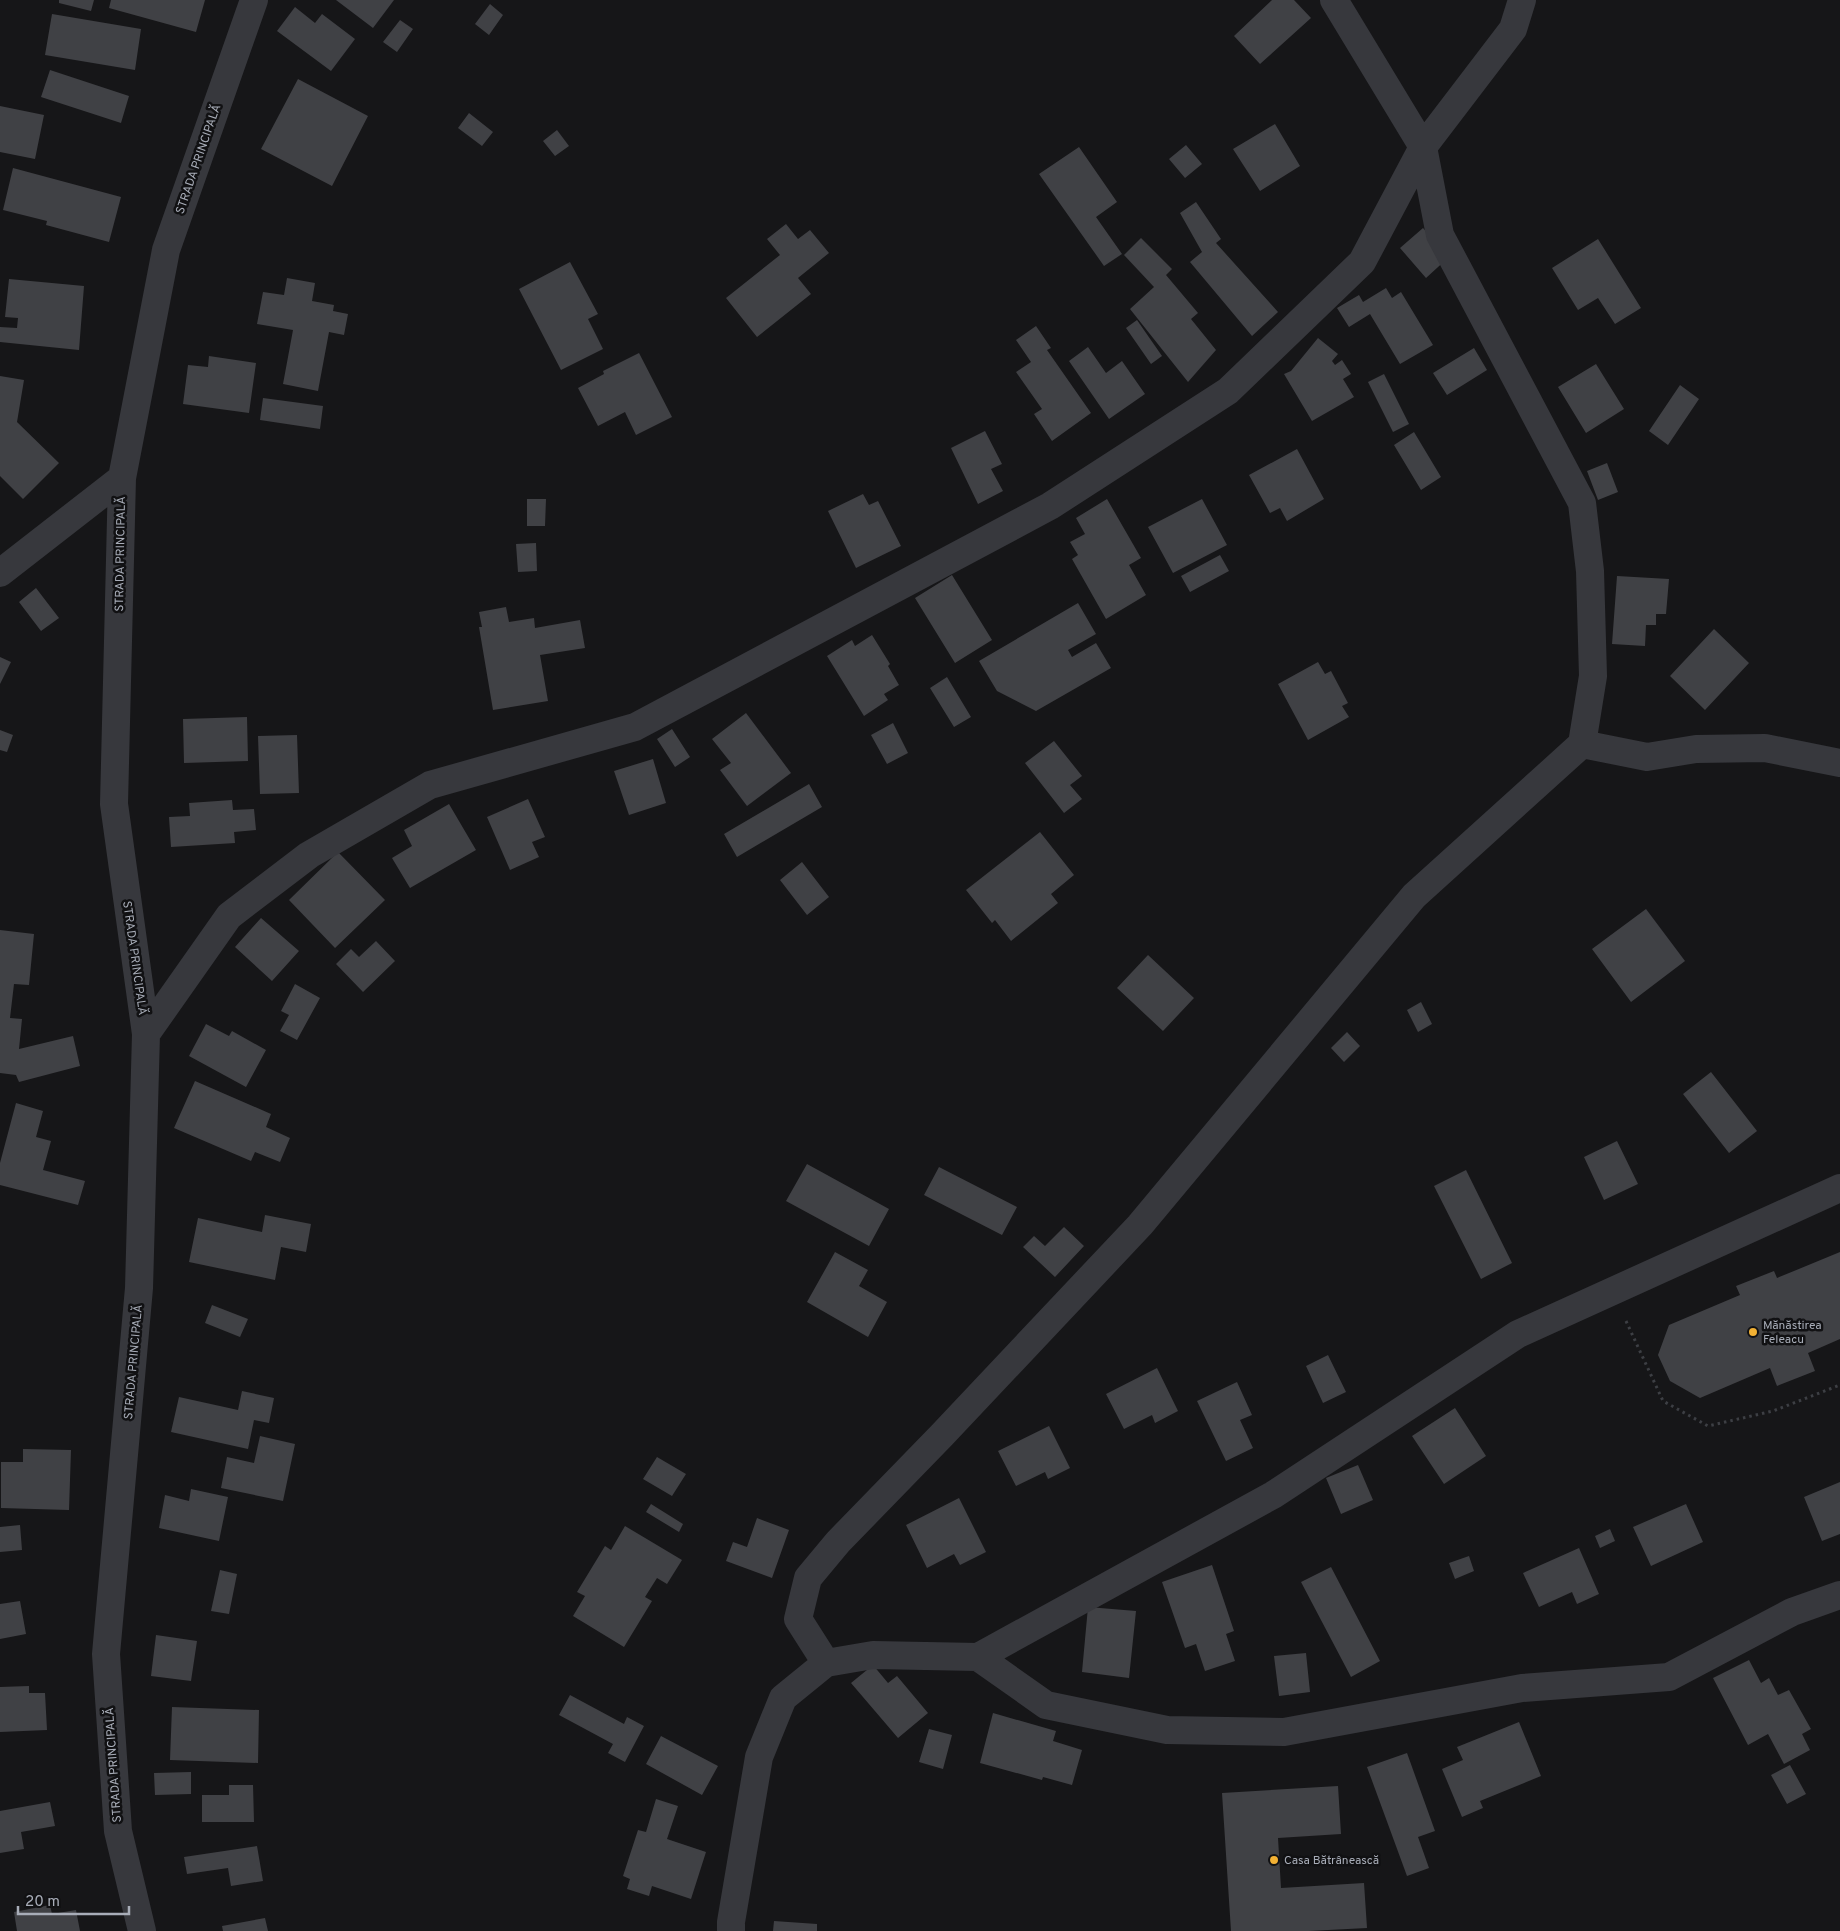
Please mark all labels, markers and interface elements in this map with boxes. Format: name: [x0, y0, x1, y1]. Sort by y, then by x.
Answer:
street label: STRADA PRINCIPALĂ: [173, 102, 225, 216]
street label: STRADA PRINCIPALĂ: [112, 496, 130, 612]
street label: STRADA PRINCIPALĂ: [118, 900, 150, 1016]
street label: STRADA PRINCIPALĂ: [121, 1304, 147, 1420]
place label: Mănăstirea Feleacu: [1763, 1318, 1822, 1348]
marker: Mănăstirea Feleacu: [1747, 1326, 1759, 1338]
street label: STRADA PRINCIPALĂ: [102, 1707, 126, 1823]
place label: Casa Bătrânească: [1284, 1853, 1379, 1869]
marker: Casa Bătrânească: [1268, 1854, 1280, 1866]
scale bar: [18, 1884, 129, 1916]
text: 20 m: [25, 1893, 60, 1912]

